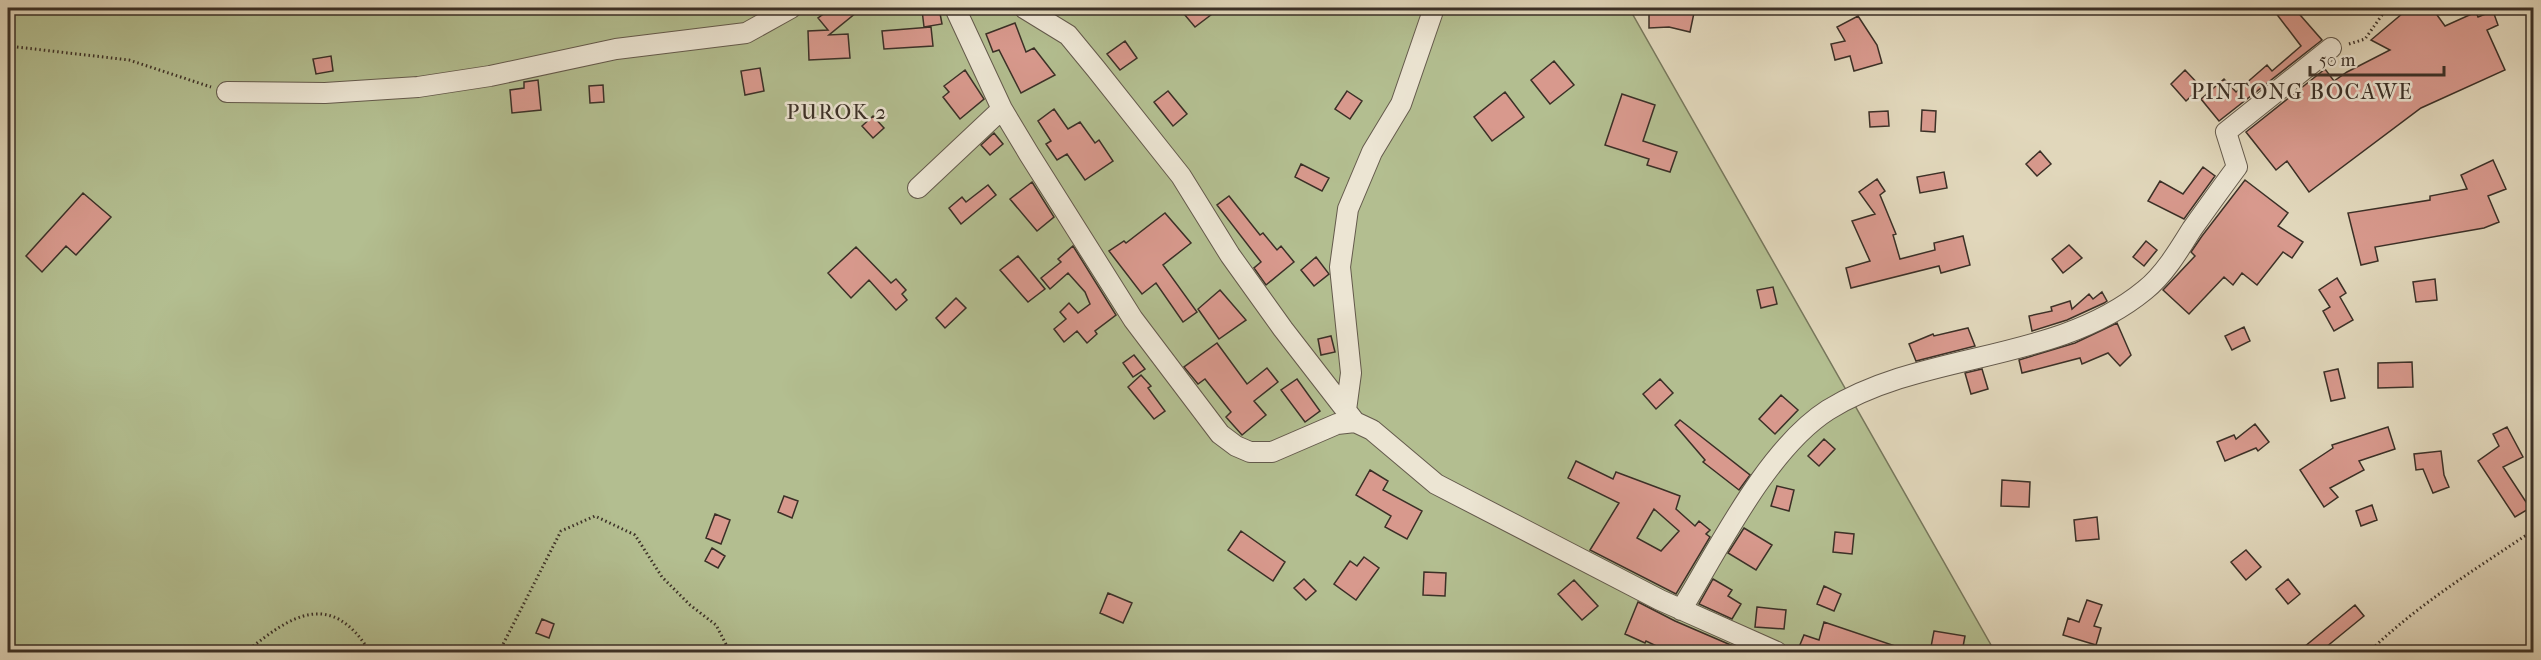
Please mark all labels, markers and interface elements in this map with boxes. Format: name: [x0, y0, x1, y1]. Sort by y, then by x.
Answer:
scale bar: [2310, 39, 2444, 77]
text: 50 m: [2319, 50, 2356, 71]
district label: PINTONG BOCAWE: [2191, 79, 2413, 105]
district label: PUROK 2: [786, 100, 888, 124]

